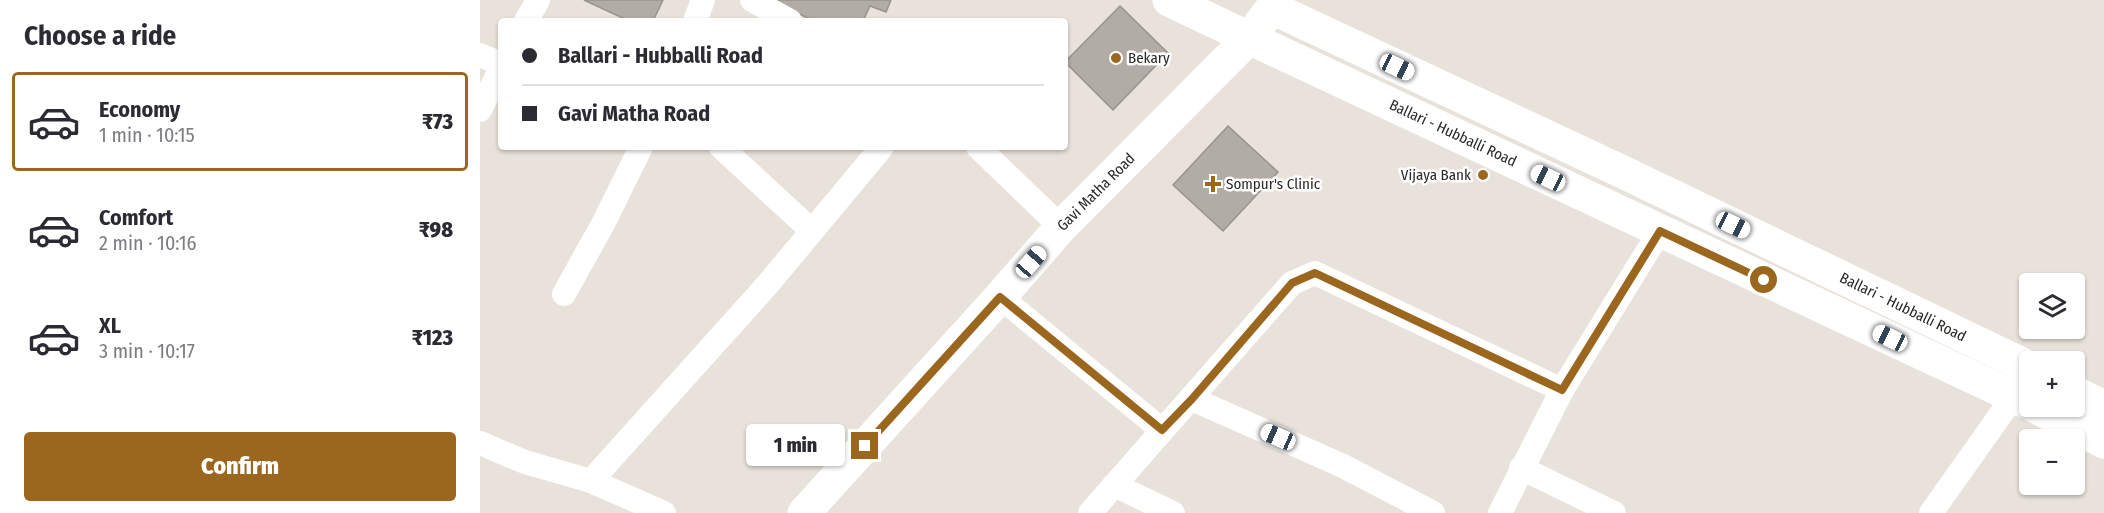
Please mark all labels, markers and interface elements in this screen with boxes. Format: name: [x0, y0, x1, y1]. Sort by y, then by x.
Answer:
text: Choose a ride: [24, 20, 176, 52]
text: Ballari - Hubballi Road: [558, 42, 763, 69]
place label: Bekary: [1128, 49, 1170, 67]
marker: Bekary: [1109, 51, 1123, 65]
car: [1377, 51, 1417, 83]
icon: car: [27, 95, 81, 149]
text: Economy: [99, 96, 180, 123]
street label: Ballari - Hubballi Road: [1386, 96, 1520, 170]
text: Gavi Matha Road: [558, 100, 710, 127]
text: ₹73: [422, 108, 453, 135]
text: 1 min · 10:15: [99, 123, 195, 147]
street label: Gavi Matha Road: [1053, 149, 1139, 235]
car: [1528, 162, 1568, 194]
place label: Vijaya Bank: [1401, 166, 1471, 184]
marker: Vijaya Bank: [1476, 168, 1490, 182]
marker: Sompur's Clinic: [1204, 175, 1222, 193]
place label: Sompur's Clinic: [1226, 175, 1321, 193]
icon: car: [27, 203, 81, 257]
text: Comfort: [99, 204, 173, 231]
car: [1713, 209, 1753, 241]
text: ₹98: [419, 216, 453, 243]
text: 2 min · 10:16: [99, 231, 196, 255]
car: [1012, 243, 1050, 281]
route start: [1750, 266, 1777, 293]
street label: Ballari - Hubballi Road: [1837, 269, 1969, 345]
map controls: [2019, 273, 2085, 495]
button: layers: [2019, 273, 2085, 339]
icon: car: [27, 311, 81, 365]
text: XL: [99, 312, 121, 339]
car: [1870, 322, 1910, 354]
text: ₹123: [412, 324, 453, 351]
text: 3 min · 10:17: [99, 339, 195, 363]
button: +: [2019, 351, 2085, 417]
car: [1258, 421, 1298, 453]
callout: 1 min: [745, 425, 844, 467]
button: −: [2019, 429, 2085, 495]
button: Confirm: [24, 432, 456, 501]
route end: [851, 432, 878, 459]
text: 1 min: [774, 433, 817, 457]

